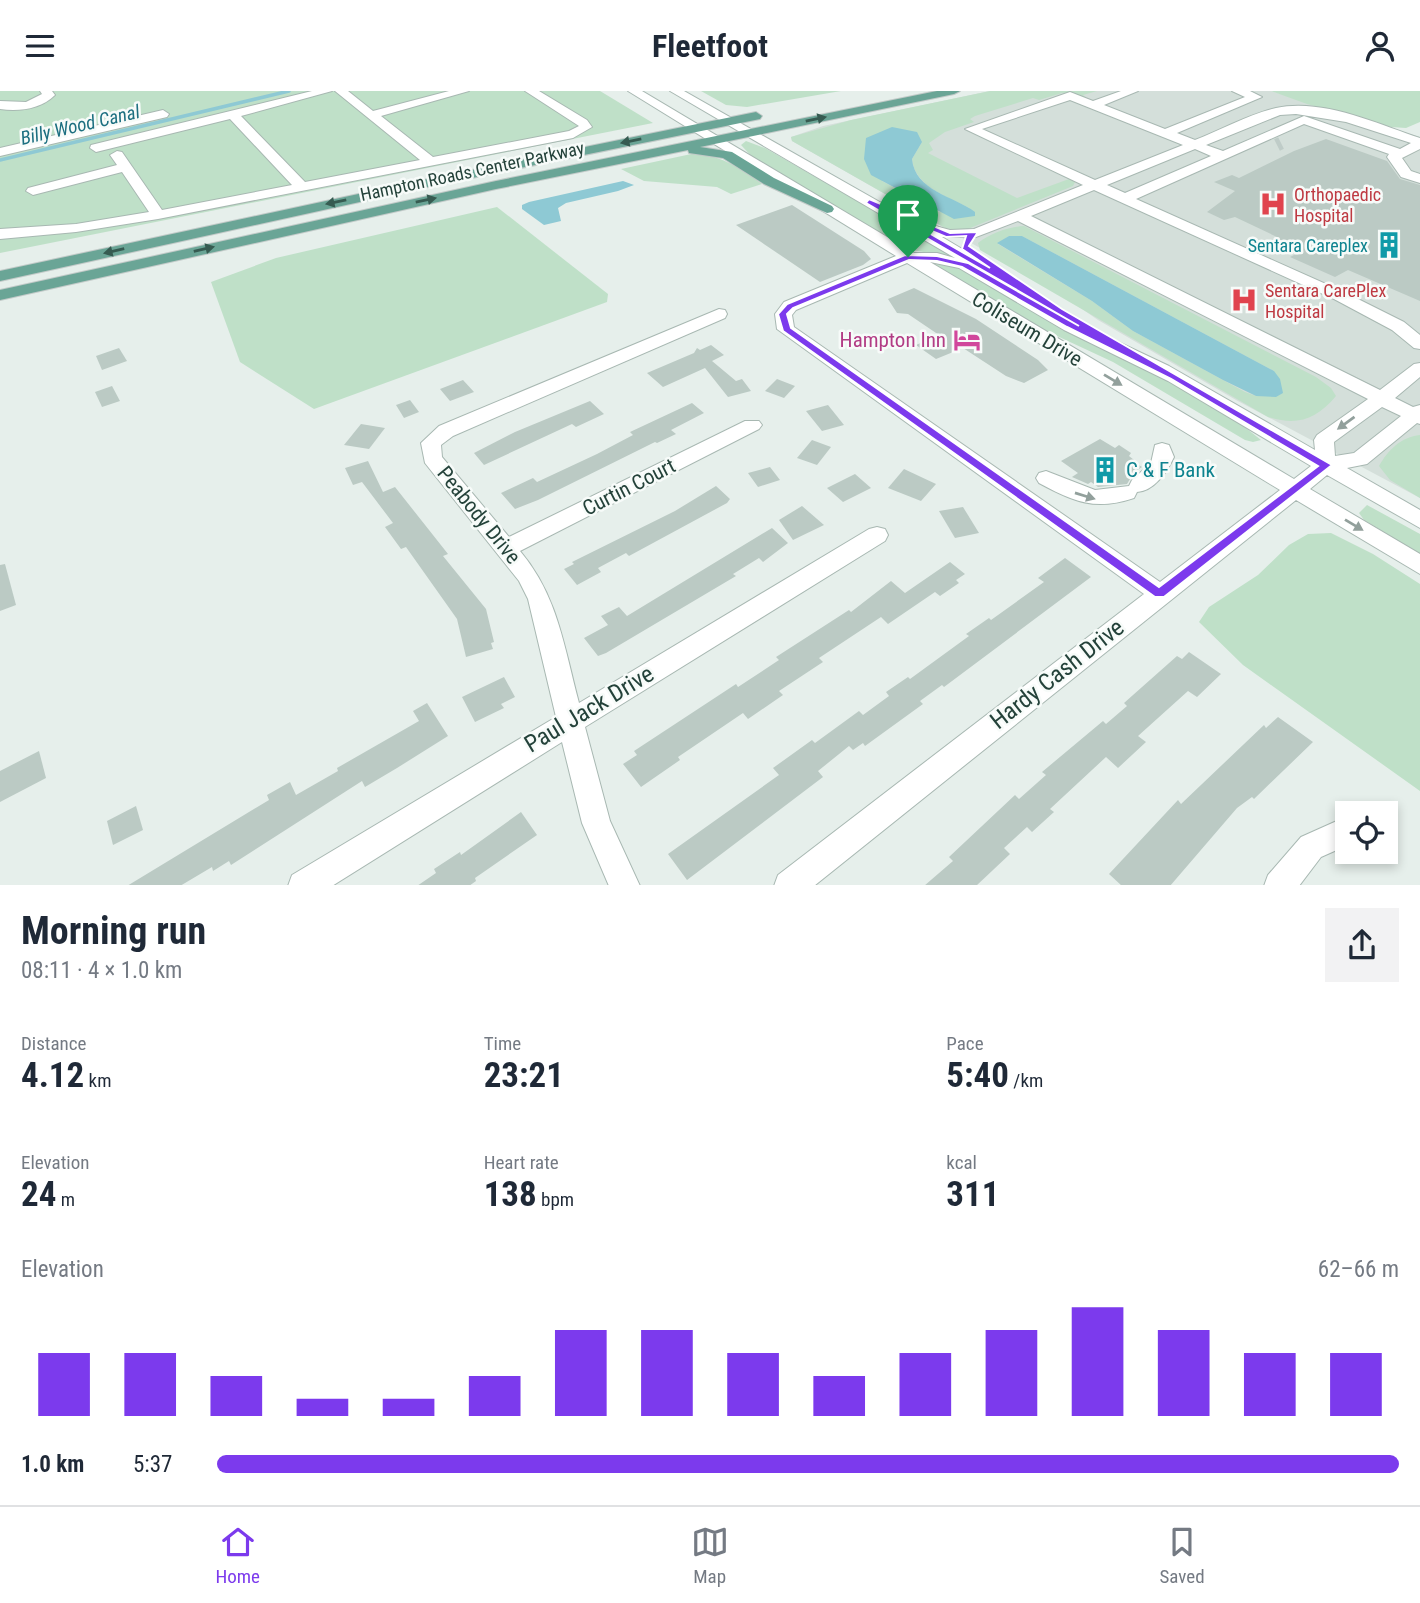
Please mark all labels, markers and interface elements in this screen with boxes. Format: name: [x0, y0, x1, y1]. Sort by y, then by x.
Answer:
icon: menu: [21, 27, 59, 65]
text: Fleetfoot: [652, 27, 768, 65]
icon: person: [1361, 27, 1399, 65]
water label: Billy Wood Canal: [18, 100, 143, 150]
one-way arrow: [805, 113, 827, 124]
one-way arrow: [620, 136, 642, 147]
street label: Hampton Roads Center Parkway: [358, 137, 586, 205]
place label: Orthopaedic Hospital: [1294, 184, 1381, 226]
pin: [878, 185, 938, 257]
hospital icon: Orthopaedic Hospital: [1258, 189, 1288, 219]
one-way arrow: [415, 195, 437, 206]
icon: arrive: [889, 196, 927, 234]
one-way arrow: [325, 197, 347, 208]
building icon: Sentara Careplex: [1374, 230, 1404, 260]
place label: Sentara Careplex: [1248, 235, 1368, 256]
one-way arrow: [193, 244, 215, 255]
one-way arrow: [103, 245, 125, 256]
place label: Sentara CarePlex Hospital: [1265, 280, 1386, 322]
hospital icon: Sentara CarePlex Hospital: [1229, 285, 1259, 315]
street label: Coliseum Drive: [968, 287, 1087, 371]
hotel icon: Hampton Inn: [952, 325, 982, 355]
place label: Hampton Inn: [840, 328, 946, 352]
one-way arrow: [1104, 374, 1123, 387]
one-way arrow: [1337, 416, 1355, 430]
street label: Curtin Court: [579, 453, 679, 521]
building icon: C & F Bank: [1090, 455, 1120, 485]
place label: C & F Bank: [1126, 458, 1216, 482]
street label: Peabody Drive: [432, 462, 526, 569]
one-way arrow: [1075, 491, 1096, 501]
one-way arrow: [1344, 519, 1363, 531]
street label: Hardy Cash Drive: [985, 613, 1129, 735]
street label: Paul Jack Drive: [519, 659, 659, 759]
map controls: [1335, 801, 1398, 864]
button: locate: [1335, 801, 1398, 864]
button: share: [1325, 908, 1399, 982]
text: Morning run: [21, 909, 206, 953]
text: 08:11 · 4 × 1.0 km: [21, 957, 182, 984]
text: Distance: [21, 1032, 86, 1055]
text: Time: [484, 1032, 521, 1055]
text: Pace: [946, 1032, 984, 1055]
text: 4.12: [21, 1055, 84, 1096]
text: 23:21: [484, 1055, 564, 1096]
text: 5:40: [946, 1055, 1009, 1096]
text: km: [84, 1069, 111, 1092]
text: /km: [1009, 1069, 1043, 1092]
text: Elevation: [21, 1151, 89, 1174]
text: Heart rate: [484, 1151, 559, 1174]
text: kcal: [946, 1151, 977, 1174]
text: 24: [21, 1174, 56, 1215]
text: 138: [484, 1174, 537, 1215]
text: 311: [946, 1174, 999, 1215]
text: m: [56, 1188, 75, 1211]
text: bpm: [537, 1188, 574, 1211]
text: Elevation: [21, 1256, 104, 1283]
text: 62–66 m: [1318, 1256, 1399, 1283]
text: 1.0 km: [21, 1451, 84, 1478]
text: 5:37: [133, 1451, 172, 1478]
tab: Home: [215, 1523, 260, 1588]
tab: Map: [691, 1523, 729, 1588]
tab: Saved: [1159, 1523, 1205, 1588]

